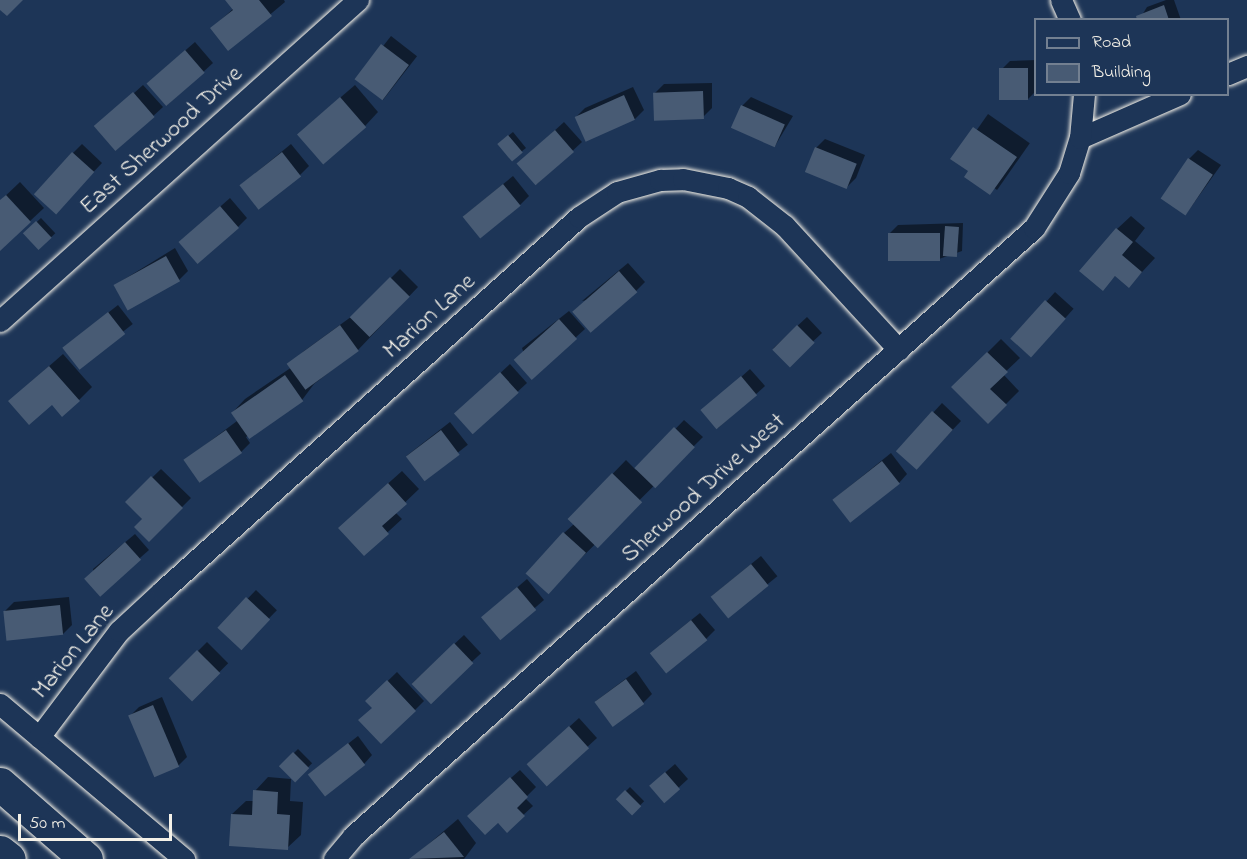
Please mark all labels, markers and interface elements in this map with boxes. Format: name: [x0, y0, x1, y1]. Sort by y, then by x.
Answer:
legend: [1034, 18, 1229, 96]
text: Road: [1092, 30, 1131, 56]
street label: East Sherwood Drive: [75, 60, 249, 222]
text: Building: [1092, 60, 1151, 86]
street label: Marion Lane: [378, 268, 482, 366]
street label: Sherwood Drive West: [616, 408, 792, 570]
street label: Marion Lane: [27, 599, 121, 705]
scale bar: [21, 802, 176, 840]
text: 50 m: [29, 811, 66, 837]

